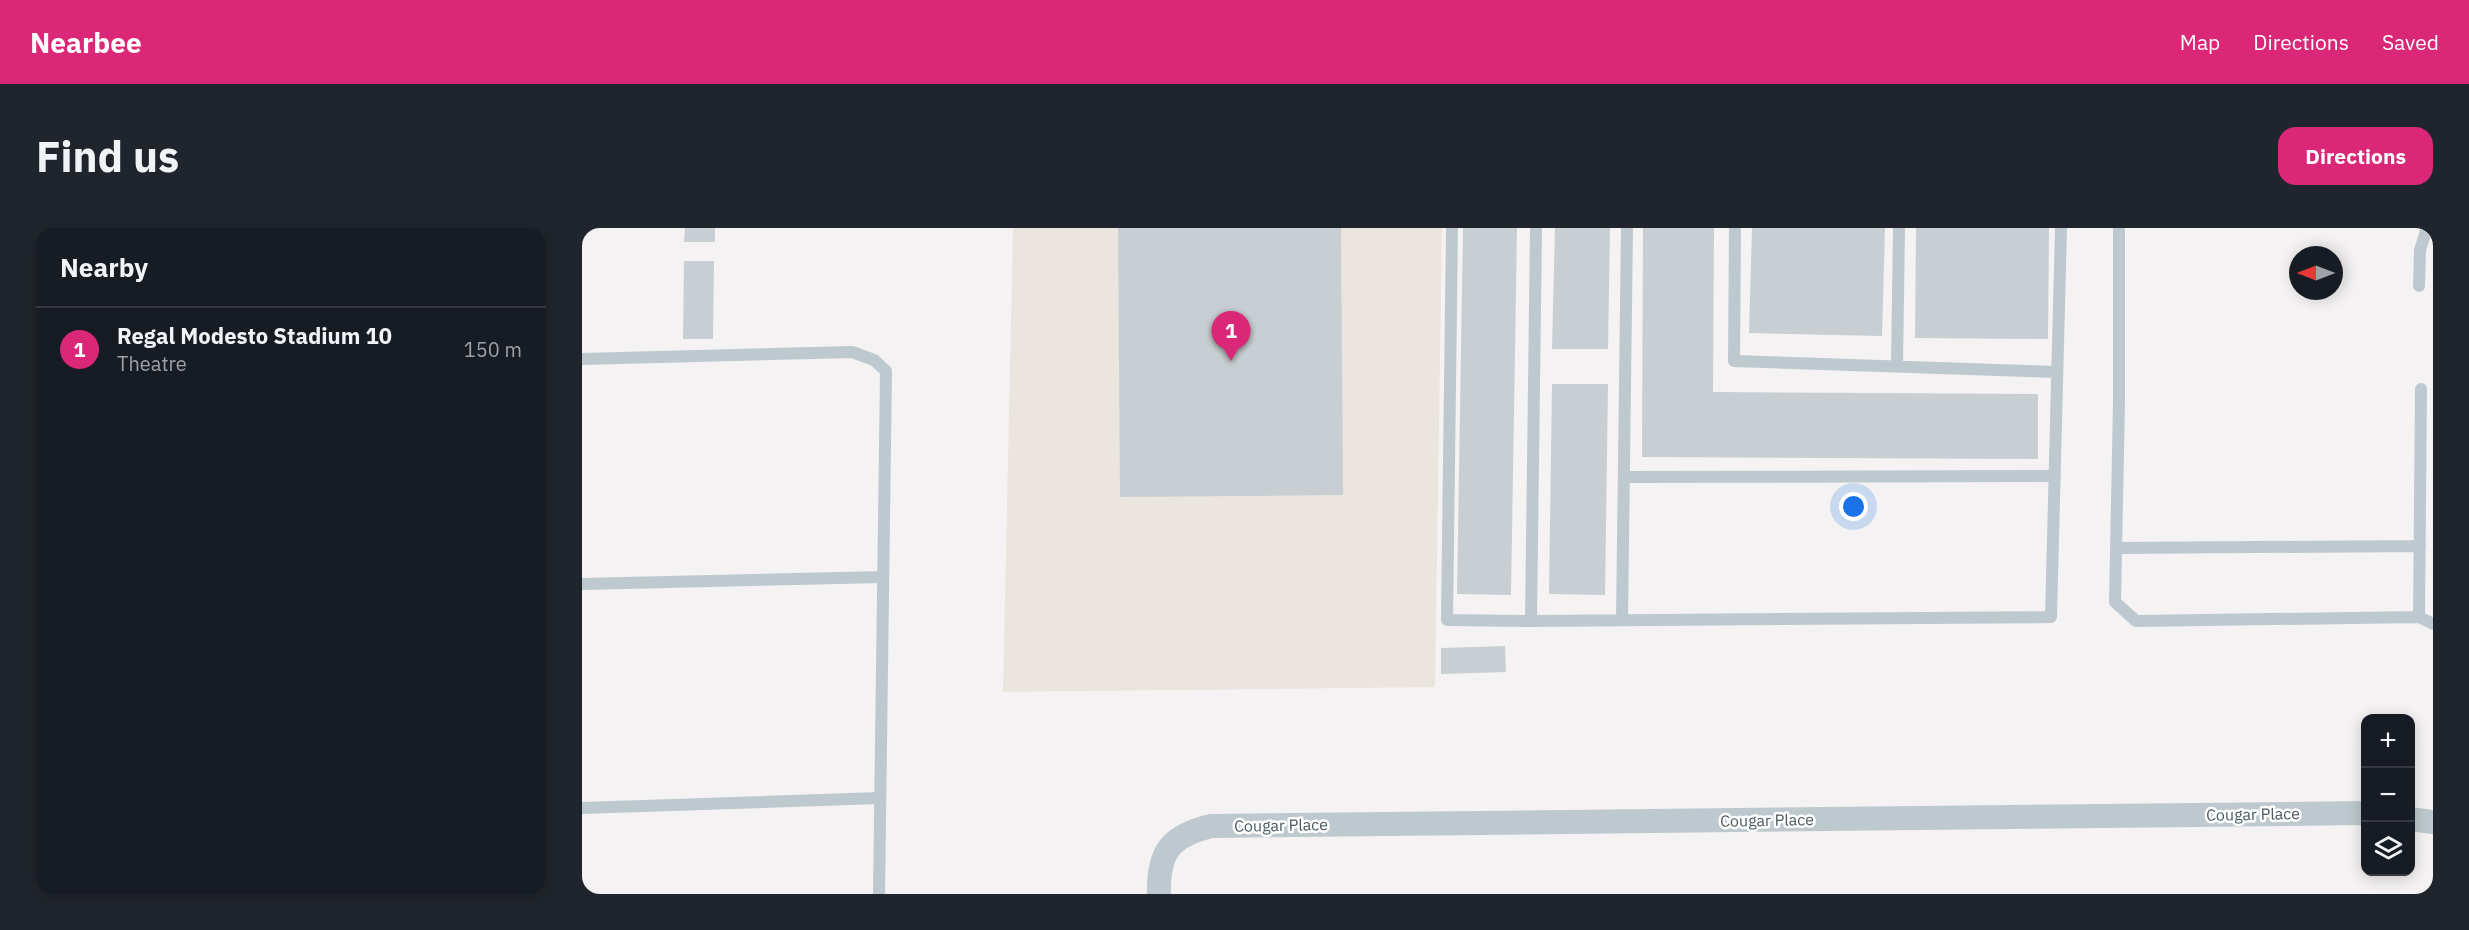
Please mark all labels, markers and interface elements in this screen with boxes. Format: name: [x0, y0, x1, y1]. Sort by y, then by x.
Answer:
text: Nearbee: [30, 24, 142, 61]
text: Map: [2180, 28, 2220, 56]
text: Directions: [2253, 28, 2349, 56]
text: Saved: [2382, 28, 2439, 56]
button: Directions: [2278, 127, 2433, 185]
text: Find us: [36, 129, 179, 184]
north arrow: [2289, 246, 2343, 300]
text: Nearby: [60, 250, 148, 284]
pin: 1: [1212, 312, 1250, 361]
text: Regal Modesto Stadium 10: [117, 321, 392, 350]
text: 1: [74, 336, 86, 363]
text: 150 m: [464, 336, 522, 363]
text: Theatre: [117, 350, 187, 377]
your location: [1839, 492, 1868, 521]
map controls: [2361, 714, 2415, 876]
button: +: [2361, 714, 2415, 768]
button: −: [2361, 768, 2415, 822]
street label: Cougar Place: [2206, 803, 2300, 825]
street label: Cougar Place: [1720, 809, 1814, 831]
street label: Cougar Place: [1234, 814, 1328, 836]
button: layers: [2361, 822, 2415, 876]

